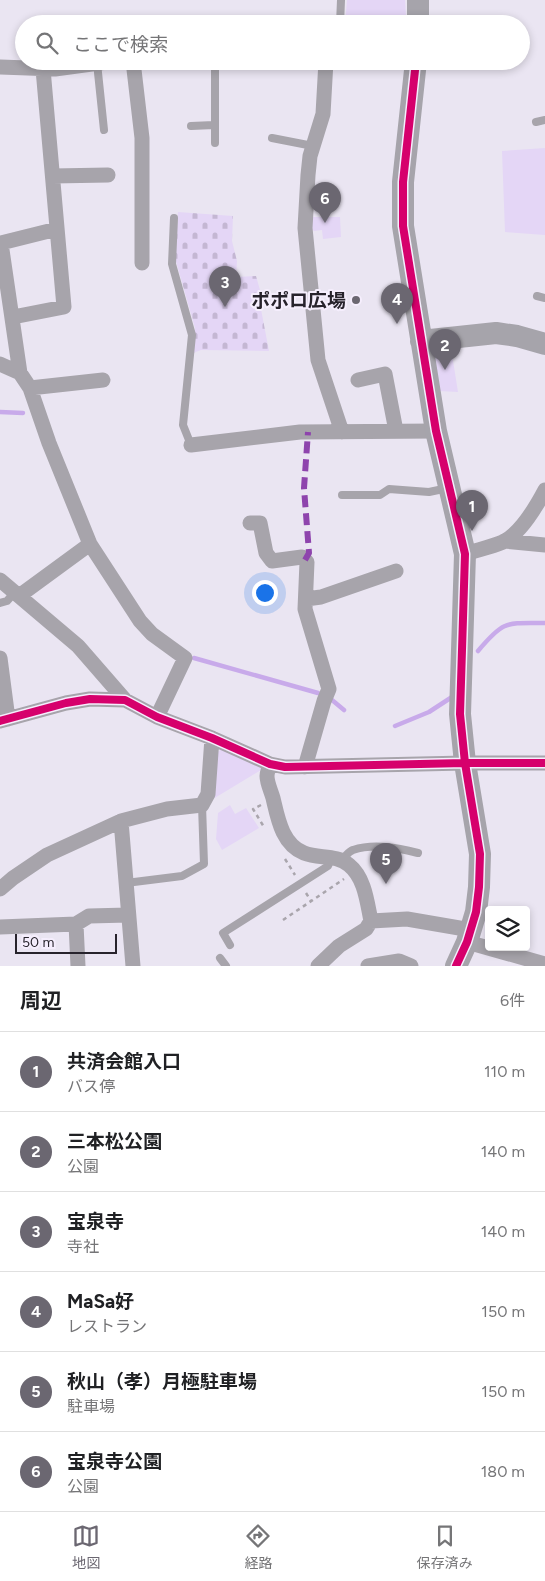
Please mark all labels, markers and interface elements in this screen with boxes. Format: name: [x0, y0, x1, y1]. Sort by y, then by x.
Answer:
search box: [15, 15, 530, 70]
icon: search: [33, 29, 61, 57]
text: ここで検索: [73, 33, 168, 56]
pin: 6: [309, 182, 341, 223]
pin: 3: [209, 266, 241, 307]
pin: 4: [381, 283, 413, 324]
place label: ポポロ広場: [251, 289, 346, 312]
marker: ポポロ広場: [350, 294, 362, 306]
pin: 2: [429, 329, 461, 370]
pin: 1: [456, 490, 488, 531]
your location: [252, 580, 278, 606]
pin: 5: [370, 843, 402, 884]
map controls: [485, 906, 530, 951]
button: layers: [485, 906, 530, 951]
scale bar: [15, 931, 118, 954]
text: 50 m: [22, 934, 54, 951]
text: 周辺: [20, 988, 62, 1013]
text: 6件: [500, 991, 525, 1010]
text: 共済会館入口: [67, 1050, 181, 1073]
text: 1: [33, 1062, 39, 1081]
text: 110 m: [484, 1062, 525, 1081]
text: バス停: [67, 1077, 115, 1096]
text: 三本松公園: [67, 1130, 162, 1153]
text: 2: [31, 1142, 41, 1161]
text: 140 m: [481, 1142, 525, 1161]
text: 公園: [67, 1157, 99, 1176]
text: 宝泉寺: [67, 1210, 124, 1233]
text: 3: [32, 1222, 40, 1241]
text: 140 m: [481, 1222, 525, 1241]
text: 寺社: [67, 1237, 99, 1256]
text: MaSa好: [67, 1290, 134, 1313]
text: 4: [31, 1302, 41, 1321]
text: 150 m: [481, 1302, 525, 1321]
text: レストラン: [67, 1317, 147, 1336]
text: 秋山（孝）月極駐車場: [67, 1370, 257, 1393]
text: 5: [31, 1382, 41, 1401]
text: 150 m: [481, 1382, 525, 1401]
text: 駐車場: [67, 1397, 115, 1416]
text: 宝泉寺公園: [67, 1450, 162, 1473]
text: 6: [31, 1462, 41, 1481]
text: 180 m: [481, 1462, 525, 1481]
text: 公園: [67, 1477, 99, 1496]
tab: 地図: [72, 1522, 100, 1572]
tab: 経路: [244, 1522, 272, 1572]
tab: 保存済み: [417, 1522, 473, 1572]

